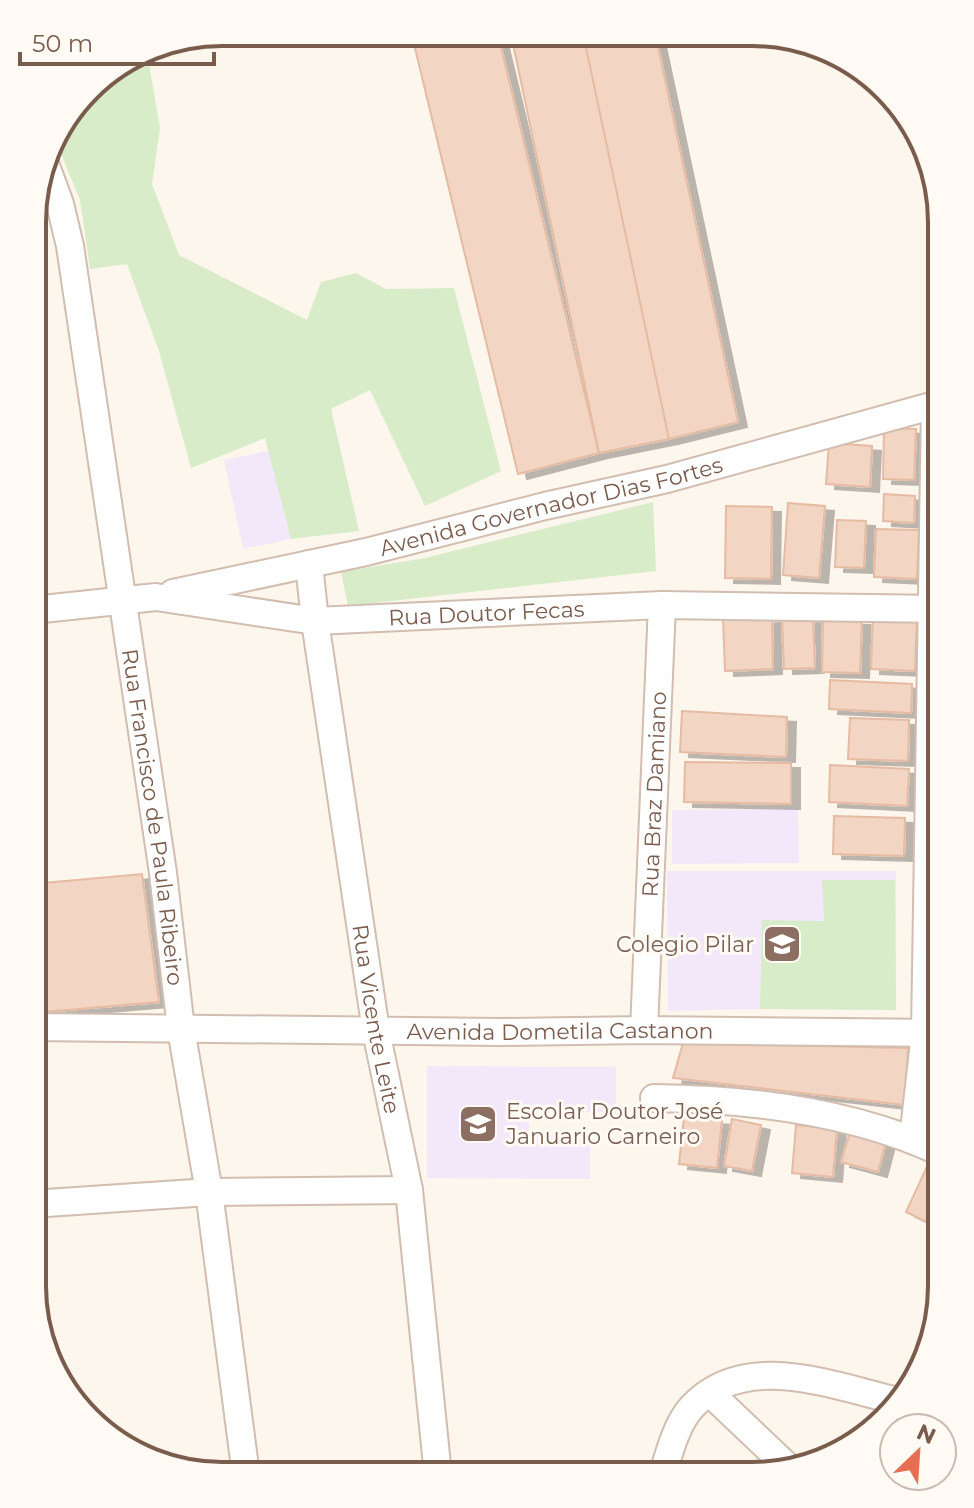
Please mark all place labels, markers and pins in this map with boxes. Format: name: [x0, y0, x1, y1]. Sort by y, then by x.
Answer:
school or university icon: Colegio Pilar: [761, 923, 803, 965]
place label: Colegio Pilar: [616, 931, 754, 958]
place label: Escolar Doutor José Januario Carneiro: [505, 1098, 723, 1150]
school or university icon: Escolar Doutor José Januario Carneiro: [457, 1103, 499, 1145]

